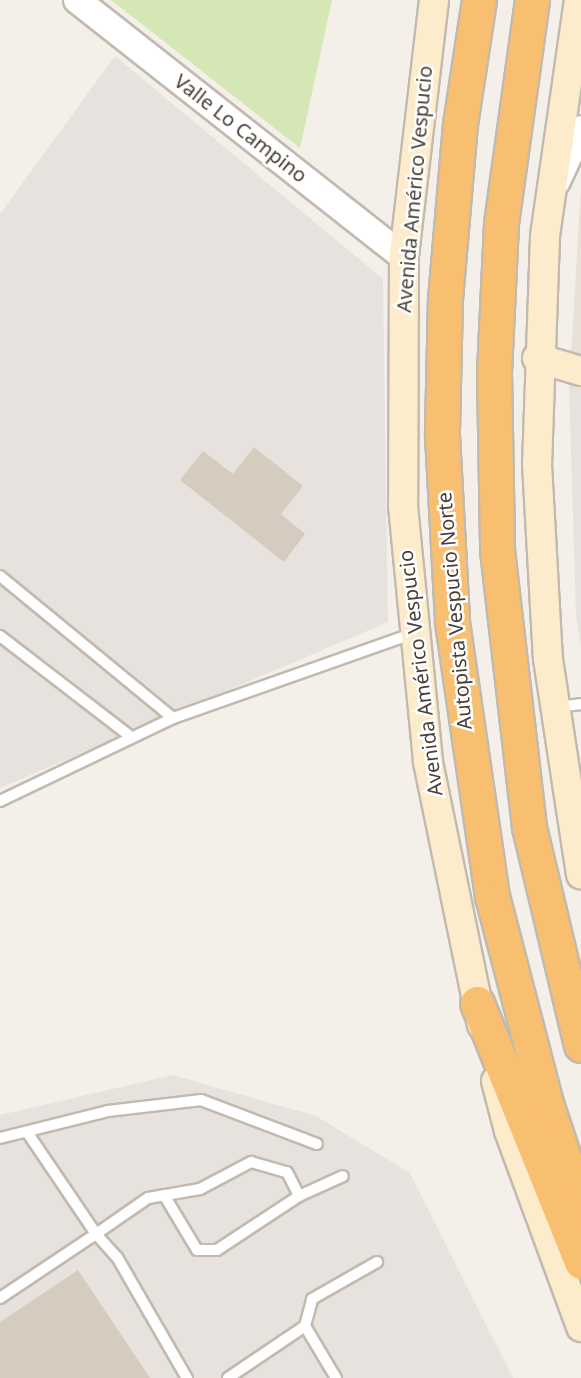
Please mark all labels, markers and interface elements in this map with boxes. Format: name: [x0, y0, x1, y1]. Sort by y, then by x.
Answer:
street label: Avenida Américo Vespucio: [391, 65, 437, 313]
street label: Valle Lo Campino: [170, 69, 312, 187]
street label: Autopista Vespucio Norte: [432, 491, 476, 731]
street label: Avenida Américo Vespucio: [393, 549, 447, 797]

